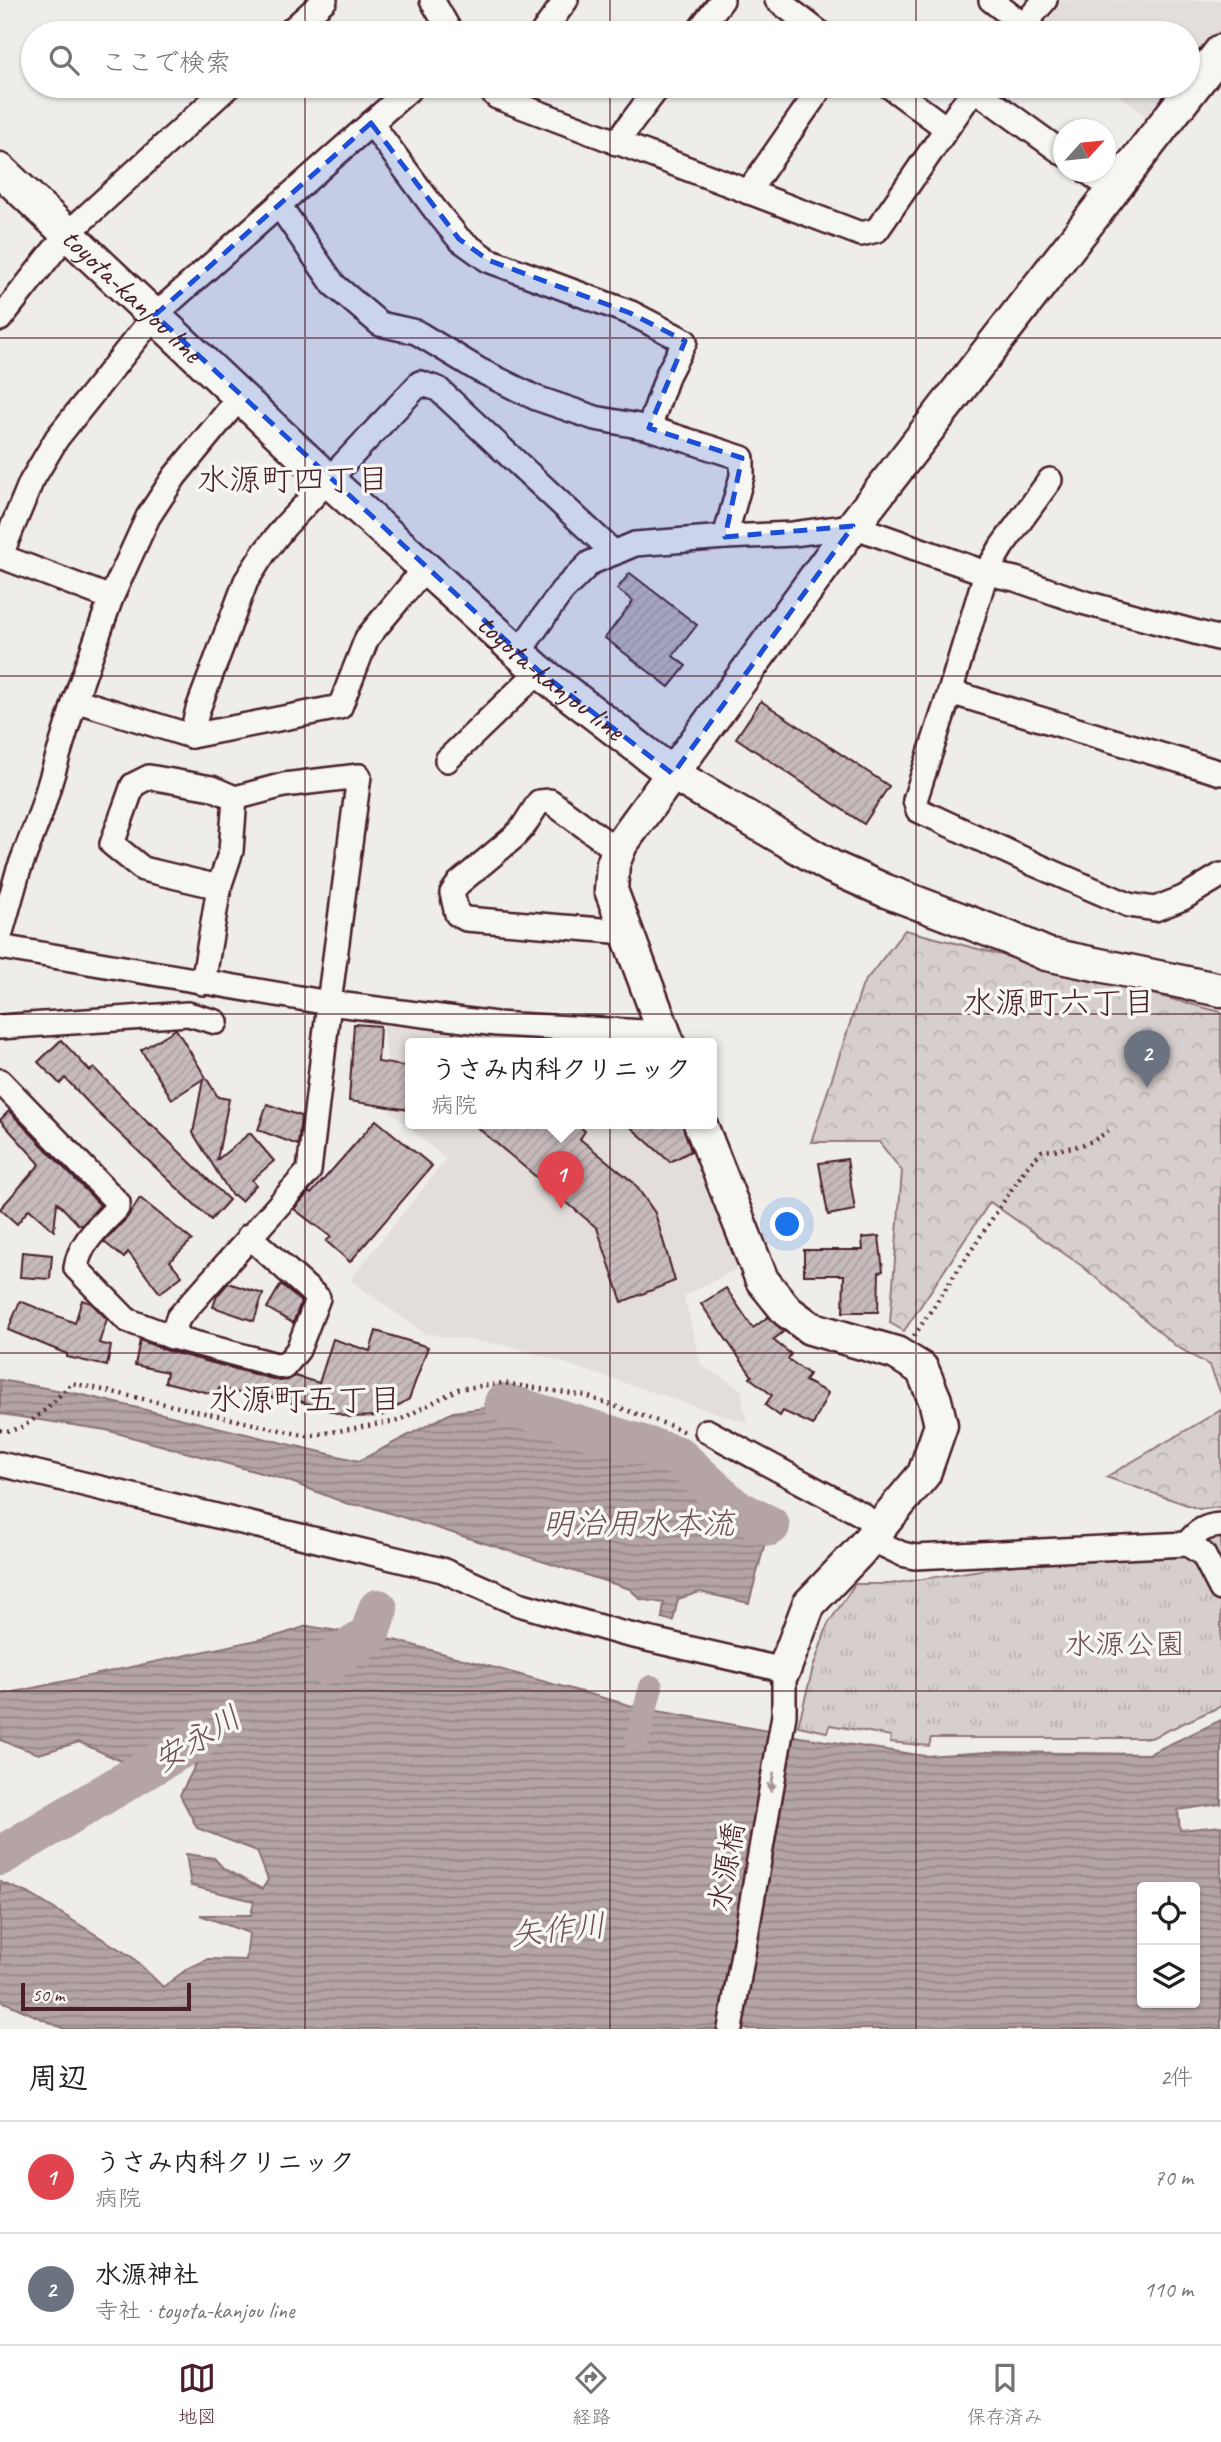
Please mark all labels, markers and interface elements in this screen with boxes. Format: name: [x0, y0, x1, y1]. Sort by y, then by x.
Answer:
search box: [21, 21, 1200, 98]
icon: search: [45, 41, 83, 79]
text: ここで検索: [101, 46, 231, 79]
north arrow: [1053, 119, 1116, 182]
street label: toyota-kanjou line: [54, 219, 212, 372]
district label: 水源町四丁目: [197, 459, 389, 500]
street label: toyota-kanjou line: [469, 605, 634, 750]
district label: 水源町六丁目: [963, 982, 1155, 1023]
pin: 2: [1124, 1030, 1170, 1088]
popup: [405, 1038, 717, 1129]
text: うさみ内科クリニック: [431, 1053, 691, 1086]
text: 病院: [431, 1091, 477, 1120]
pin: 1: [538, 1151, 584, 1209]
your location: [770, 1207, 804, 1241]
district label: 水源町五丁目: [209, 1379, 401, 1420]
water label: 明治用水本流: [542, 1503, 736, 1544]
park label: 水源公園: [1065, 1625, 1185, 1663]
water label: 安永川: [145, 1697, 249, 1781]
one-way arrow: [766, 1771, 777, 1793]
street label: 水源橋: [699, 1819, 753, 1915]
map controls: [1137, 1882, 1200, 2008]
button: locate: [1137, 1882, 1200, 1945]
water label: 矢作川: [508, 1905, 608, 1955]
button: layers: [1137, 1945, 1200, 2008]
scale bar: [21, 1980, 191, 2012]
text: 50 m: [32, 1983, 64, 2007]
text: 周辺: [28, 2059, 88, 2097]
text: 2件: [1160, 2063, 1193, 2092]
text: うさみ内科クリニック: [95, 2146, 355, 2179]
text: 1: [46, 2163, 56, 2192]
text: 70 m: [1154, 2163, 1193, 2192]
text: 病院: [95, 2184, 141, 2213]
text: 水源神社: [95, 2258, 199, 2291]
text: 2: [46, 2275, 56, 2304]
text: 110 m: [1144, 2275, 1193, 2304]
text: 寺社 · toyota-kanjou line: [95, 2296, 294, 2325]
tab: 地図: [178, 2359, 216, 2429]
tab: 経路: [572, 2359, 611, 2429]
tab: 保存済み: [967, 2359, 1043, 2429]

